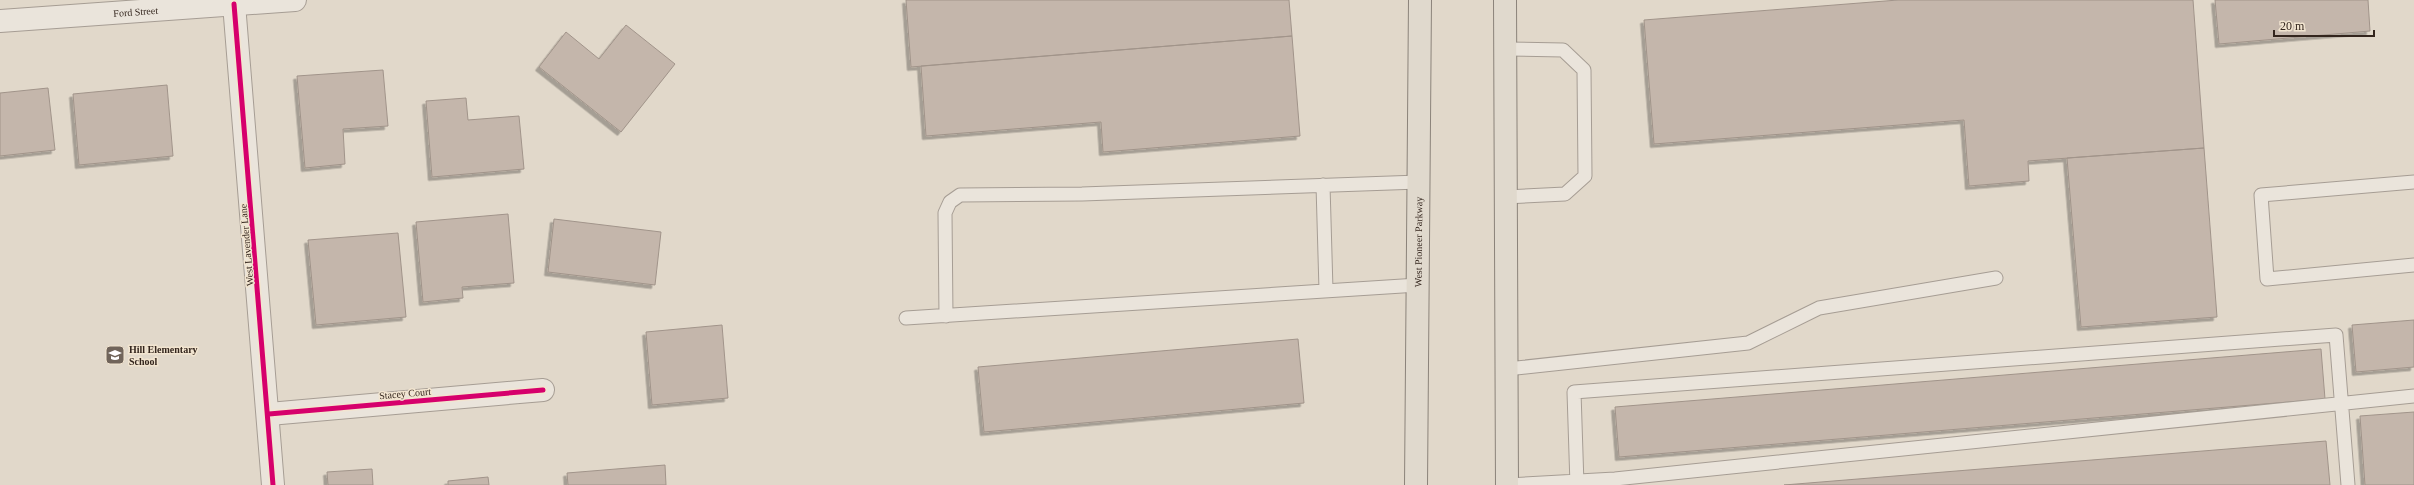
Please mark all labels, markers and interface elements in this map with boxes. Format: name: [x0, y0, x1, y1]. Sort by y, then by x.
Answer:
street label: Ford Street: [113, 5, 159, 19]
scale bar: [2274, 12, 2374, 38]
text: 20 m: [2280, 19, 2305, 33]
street label: West Pioneer Parkway: [1413, 197, 1424, 287]
street label: West Lavender Lane: [237, 203, 256, 287]
school or university icon: Hill Elementary School: [104, 344, 126, 366]
place label: Hill Elementary School: [129, 344, 198, 367]
street label: Stacey Court: [379, 386, 432, 401]

